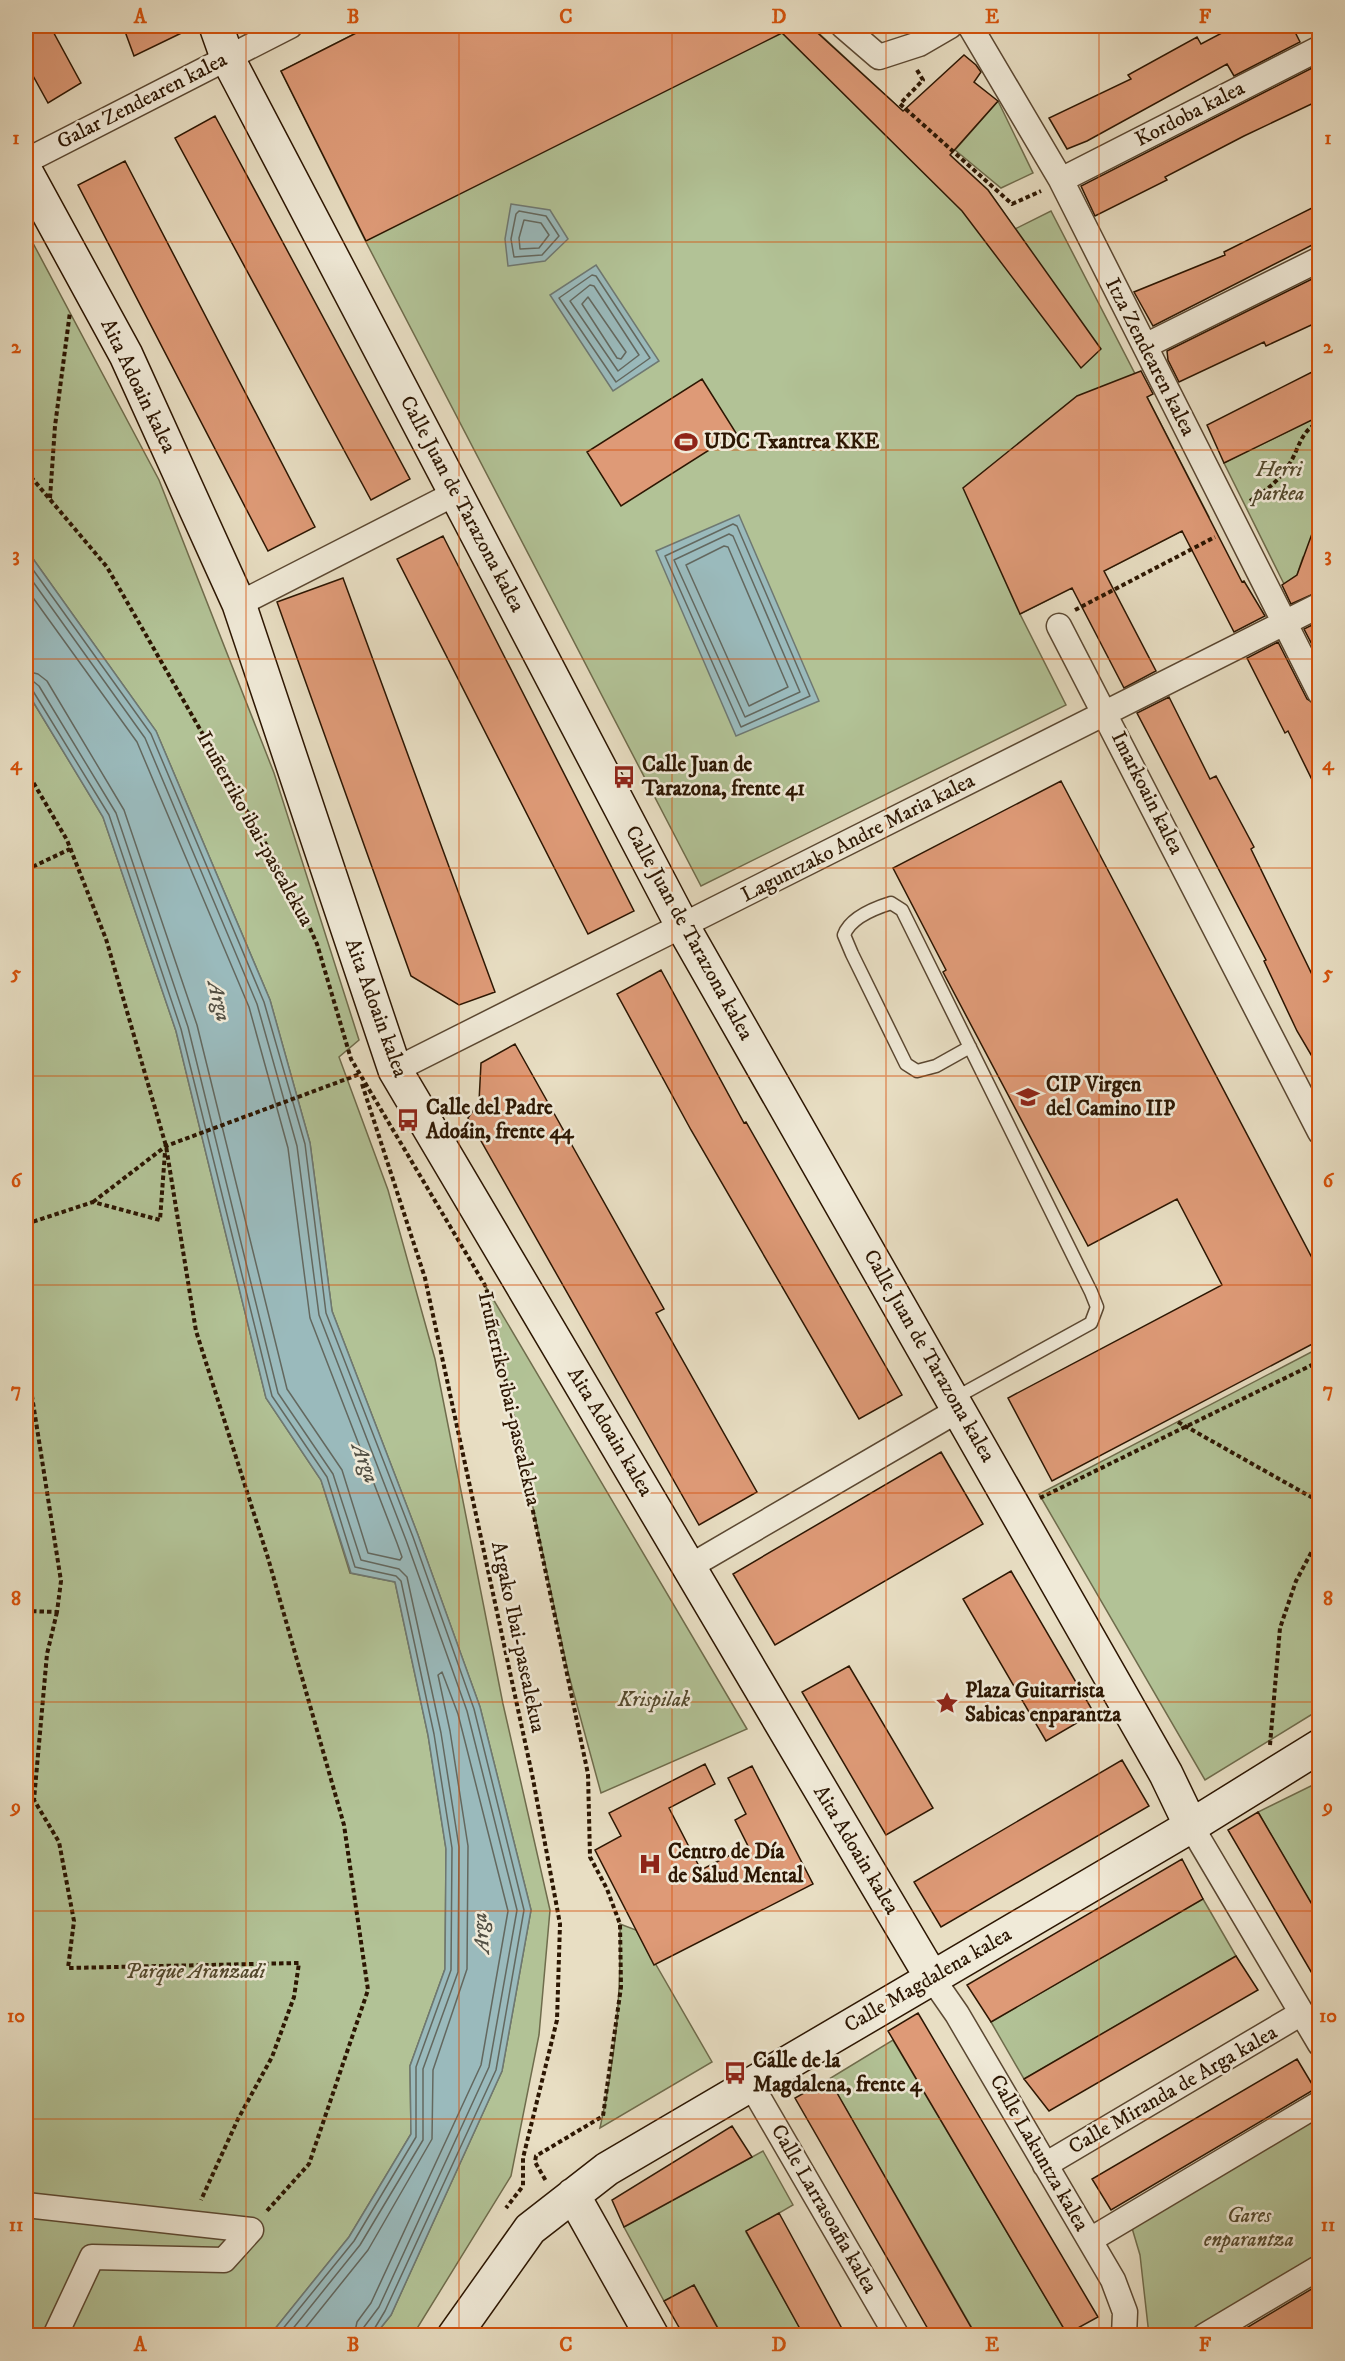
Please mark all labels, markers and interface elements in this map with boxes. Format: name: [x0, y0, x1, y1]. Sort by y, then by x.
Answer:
text: A: [133, 5, 148, 30]
text: B: [347, 5, 359, 30]
text: C: [559, 5, 573, 30]
text: D: [772, 5, 787, 30]
text: E: [985, 5, 999, 30]
text: F: [1199, 5, 1212, 30]
street label: Galar Zendearen kalea: [53, 47, 231, 155]
street label: Kordoba kalea: [1131, 75, 1249, 153]
text: 1: [12, 126, 20, 151]
text: 1: [1324, 126, 1332, 151]
street label: Itza Zendearen kalea: [1099, 274, 1201, 440]
street label: Aita Adoain kalea: [94, 315, 182, 457]
text: 2: [11, 335, 22, 360]
text: 2: [1323, 335, 1334, 360]
street label: Calle Juan de Tarazona kalea: [394, 391, 530, 617]
sports icon: UDC Txantrea KKE: [673, 429, 699, 455]
place label: UDC Txantrea KKE: [704, 429, 879, 455]
park label: Herri parkea: [1250, 457, 1304, 507]
text: 3: [12, 543, 20, 568]
text: 3: [1324, 543, 1332, 568]
street label: Iruñerriko ibai-pasealekua: [191, 727, 319, 931]
street label: Imarkoain kalea: [1105, 727, 1189, 859]
text: 4: [10, 752, 23, 777]
place label: Calle Juan de Tarazona, frente 41: [641, 752, 805, 802]
text: 4: [1322, 752, 1335, 777]
bus stop icon: Calle Juan de Tarazona, frente 41: [611, 764, 637, 790]
street label: Laguntzako Andre Maria kalea: [737, 768, 979, 908]
street label: Calle Juan de Tarazona kalea: [619, 821, 759, 1045]
street label: Aita Adoain kalea: [339, 935, 413, 1081]
text: 5: [10, 961, 21, 986]
text: 5: [1322, 961, 1333, 986]
water label: Arga: [200, 975, 237, 1024]
place label: CIP Virgen del Camino IIP: [1046, 1072, 1176, 1122]
school or university icon: CIP Virgen del Camino IIP: [1015, 1084, 1041, 1110]
place label: Calle del Padre Adoáin, frente 44: [425, 1095, 575, 1145]
bus stop icon: Calle del Padre Adoáin, frente 44: [395, 1107, 421, 1133]
text: 6: [11, 1169, 23, 1194]
text: 6: [1323, 1169, 1335, 1194]
street label: Calle Juan de Tarazona kalea: [857, 1245, 1001, 1467]
street label: Iruñerriko ibai-pasealekua: [472, 1290, 546, 1509]
street label: Aita Adoain kalea: [561, 1363, 659, 1501]
text: 7: [11, 1378, 21, 1403]
text: 7: [1323, 1378, 1333, 1403]
water label: Arga: [344, 1436, 385, 1487]
street label: Argako Ibai-pasealekua: [485, 1539, 551, 1735]
text: 8: [11, 1587, 21, 1612]
text: 8: [1323, 1587, 1333, 1612]
place label: Plaza Guitarrista Sabicas enparantza: [965, 1678, 1122, 1728]
park label: Krispilak: [617, 1687, 690, 1713]
place icon: Plaza Guitarrista Sabicas enparantza: [934, 1690, 960, 1716]
street label: Aita Adoain kalea: [807, 1781, 905, 1919]
text: 9: [9, 1795, 21, 1820]
text: 9: [1321, 1795, 1333, 1820]
place label: Centro de Día de Salud Mental: [668, 1839, 804, 1889]
hospital icon: Centro de Día de Salud Mental: [637, 1851, 663, 1877]
water label: Arga: [466, 1912, 496, 1957]
street label: Calle Magdalena kalea: [840, 1921, 1016, 2038]
park label: Parque Aranzadi: [125, 1959, 267, 1986]
text: 10: [7, 2004, 25, 2029]
text: 10: [1319, 2004, 1337, 2029]
street label: Calle Miranda de Arga kalea: [1064, 2020, 1282, 2160]
place label: Calle de la Magdalena, frente 4: [753, 2048, 923, 2098]
bus stop icon: Calle de la Magdalena, frente 4: [722, 2060, 748, 2086]
street label: Calle Lakuntza kalea: [984, 2070, 1094, 2236]
street label: Calle Larrasoaña kalea: [765, 2120, 883, 2298]
park label: Gares enparantza: [1204, 2203, 1294, 2253]
text: 11: [9, 2213, 23, 2238]
text: 11: [1321, 2213, 1335, 2238]
text: A: [133, 2333, 148, 2358]
text: B: [347, 2333, 359, 2358]
text: C: [559, 2333, 573, 2358]
text: D: [772, 2333, 787, 2358]
text: E: [985, 2333, 999, 2358]
text: F: [1199, 2333, 1212, 2358]

